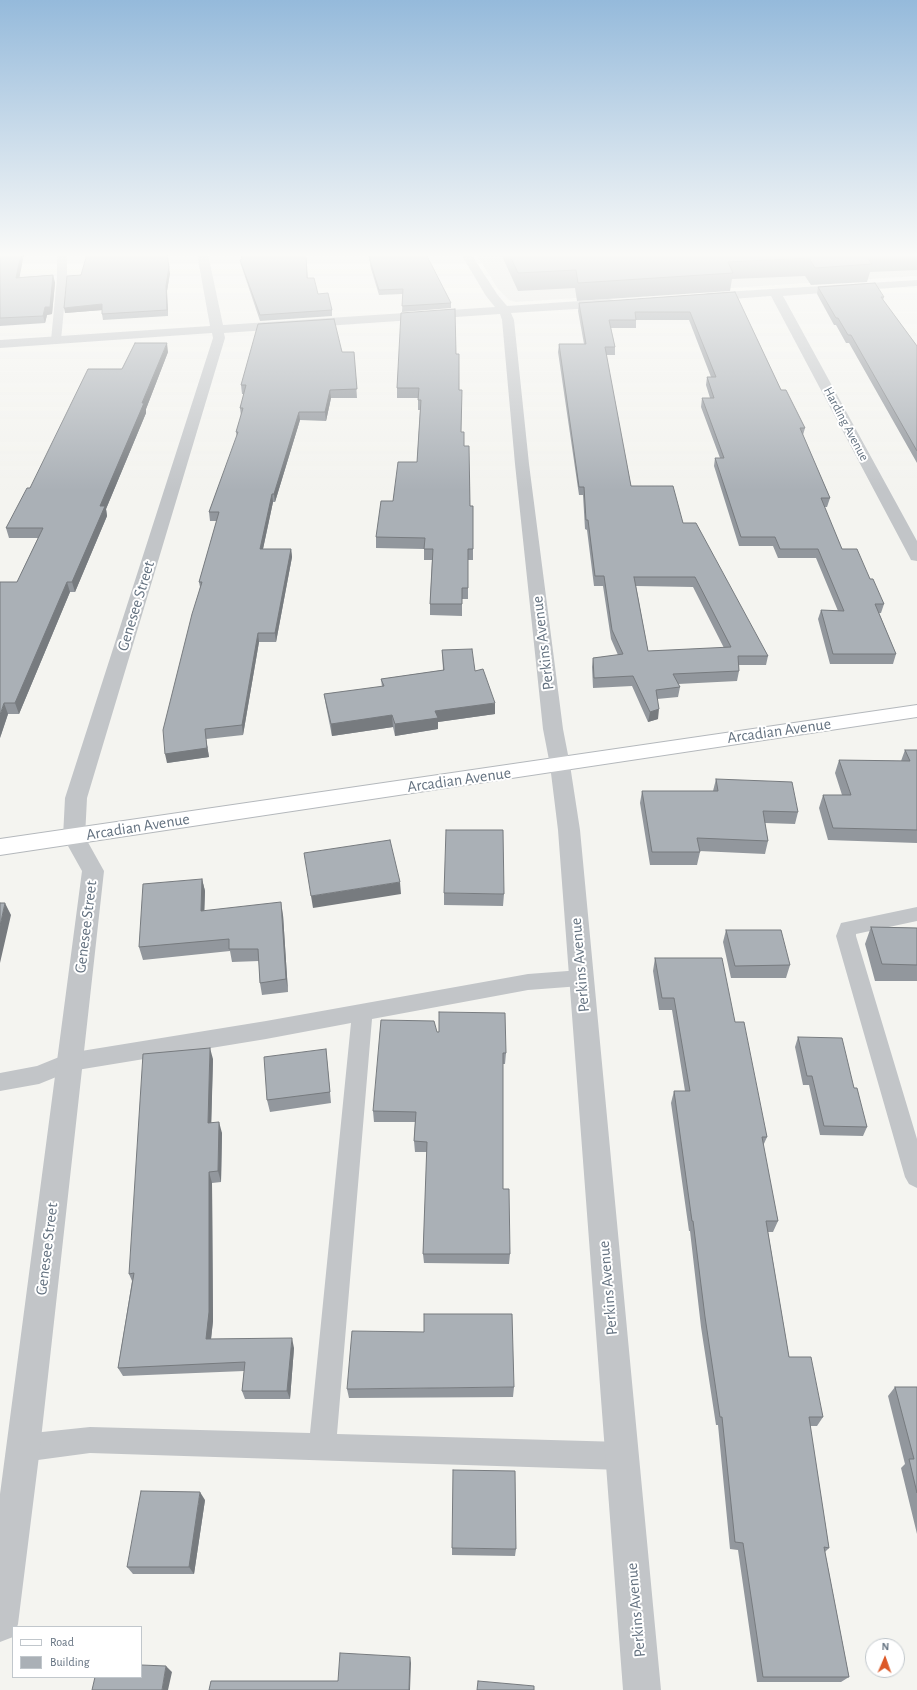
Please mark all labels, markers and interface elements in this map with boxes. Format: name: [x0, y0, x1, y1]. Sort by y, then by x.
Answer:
street label: Harding Avenue: [820, 384, 872, 464]
street label: Genesee Street: [113, 559, 159, 653]
street label: Perkins Avenue: [528, 595, 558, 691]
street label: Arcadian Avenue: [726, 714, 832, 748]
street label: Arcadian Avenue: [406, 763, 512, 797]
street label: Arcadian Avenue: [85, 809, 191, 845]
street label: Genesee Street: [71, 880, 101, 974]
street label: Perkins Avenue: [566, 917, 594, 1013]
street label: Genesee Street: [32, 1202, 62, 1296]
street label: Perkins Avenue: [594, 1240, 622, 1336]
street label: Perkins Avenue: [622, 1562, 650, 1658]
legend: [12, 1626, 142, 1678]
text: Road: [50, 1636, 74, 1648]
north arrow: [865, 1638, 905, 1678]
text: N: [881, 1641, 889, 1652]
text: Building: [50, 1656, 90, 1668]

